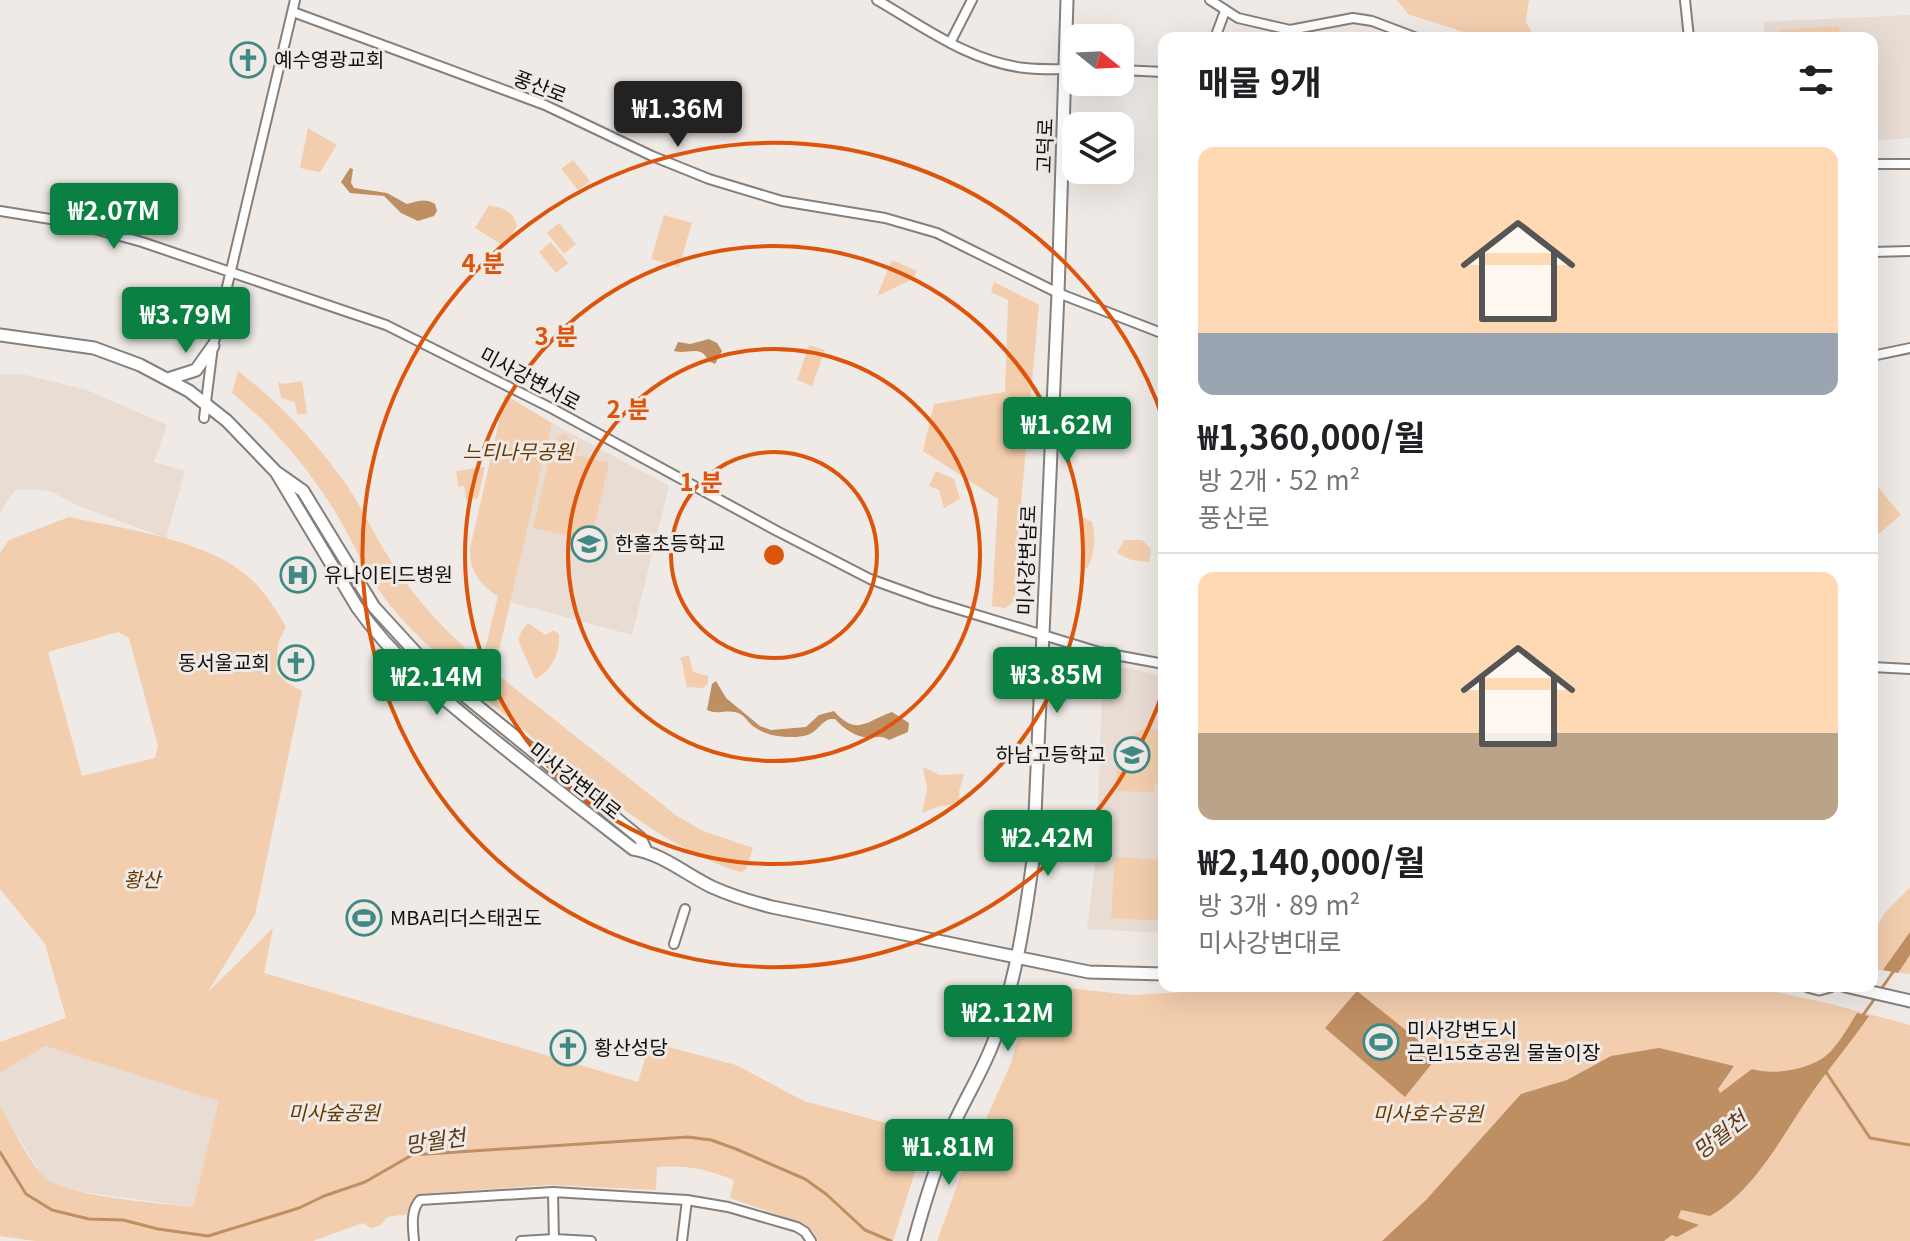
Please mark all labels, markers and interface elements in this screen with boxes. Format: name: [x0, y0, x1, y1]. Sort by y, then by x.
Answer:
north arrow: [1062, 24, 1134, 96]
map controls: [1062, 24, 1134, 184]
church icon: 예수영광교회: [229, 41, 267, 79]
place label: 예수영광교회: [274, 44, 384, 73]
text: 매물 9개: [1198, 56, 1321, 105]
icon: filters: [1794, 58, 1838, 102]
street label: 풍산로: [510, 62, 572, 109]
pin: ₩1.36M: [613, 81, 743, 149]
text: ₩1.36M: [632, 88, 724, 125]
button: layers: [1062, 112, 1134, 184]
street label: 고덕로: [1028, 118, 1059, 174]
pin: ₩2.07M: [49, 183, 179, 251]
text: ₩2.07M: [68, 190, 160, 227]
icon: home: [1446, 199, 1590, 343]
text: 4 분: [462, 244, 504, 279]
pin: ₩3.79M: [121, 287, 251, 355]
text: ₩3.79M: [140, 294, 232, 331]
text: 3 분: [535, 317, 577, 352]
street label: 미사강변서로: [475, 339, 586, 416]
text: 2 분: [607, 390, 649, 425]
pin: ₩1.62M: [1002, 397, 1132, 465]
text: ₩1.62M: [1021, 404, 1113, 441]
text: ₩1,360,000/월: [1198, 411, 1425, 460]
park label: 느티나무공원: [463, 436, 575, 465]
text: 방 2개 · 52 m²: [1198, 460, 1360, 497]
text: 1 분: [680, 463, 722, 498]
text: 풍산로: [1198, 497, 1270, 534]
street label: 미사강변남로: [1009, 504, 1042, 616]
school or university icon: 한홀초등학교: [570, 525, 608, 563]
place label: 한홀초등학교: [615, 528, 725, 557]
centre of rings: [760, 541, 788, 569]
hospital icon: 유나이티드병원: [279, 556, 317, 594]
place label: 유나이티드병원: [324, 559, 453, 588]
icon: home: [1446, 624, 1590, 768]
church icon: 동서울교회: [277, 644, 315, 682]
place label: 동서울교회: [178, 647, 270, 676]
pin: ₩3.85M: [992, 647, 1122, 715]
pin: ₩2.14M: [372, 649, 502, 717]
text: ₩3.85M: [1011, 654, 1103, 691]
text: ₩2.14M: [391, 656, 483, 693]
street label: 미사강변대로: [523, 734, 628, 825]
school or university icon: 하남고등학교: [1113, 736, 1151, 774]
place label: 하남고등학교: [996, 739, 1106, 768]
pin: ₩2.42M: [983, 810, 1113, 878]
text: ₩2.42M: [1002, 817, 1094, 854]
text: ₩2,140,000/월: [1198, 836, 1425, 885]
park label: 황산: [124, 864, 163, 893]
text: 방 3개 · 89 m²: [1198, 885, 1360, 922]
sports icon: MBA리더스태권도: [345, 899, 383, 937]
place label: MBA리더스태권도: [390, 902, 542, 931]
text: 미사강변대로: [1198, 922, 1342, 959]
pin: ₩2.12M: [943, 985, 1073, 1053]
text: ₩2.12M: [962, 992, 1054, 1029]
place label: 미사강변도시 근린15호공원 물놀이장: [1407, 1014, 1600, 1066]
sports icon: 미사강변도시 근린15호공원 물놀이장: [1362, 1023, 1400, 1061]
church icon: 황산성당: [549, 1029, 587, 1067]
place label: 황산성당: [594, 1032, 668, 1061]
park label: 미사숲공원: [288, 1097, 382, 1126]
park label: 미사호수공원: [1373, 1098, 1485, 1127]
water label: 망월천: [1685, 1100, 1755, 1165]
water label: 망월천: [402, 1119, 470, 1159]
pin: ₩1.81M: [884, 1119, 1014, 1187]
text: ₩1.81M: [903, 1126, 995, 1163]

